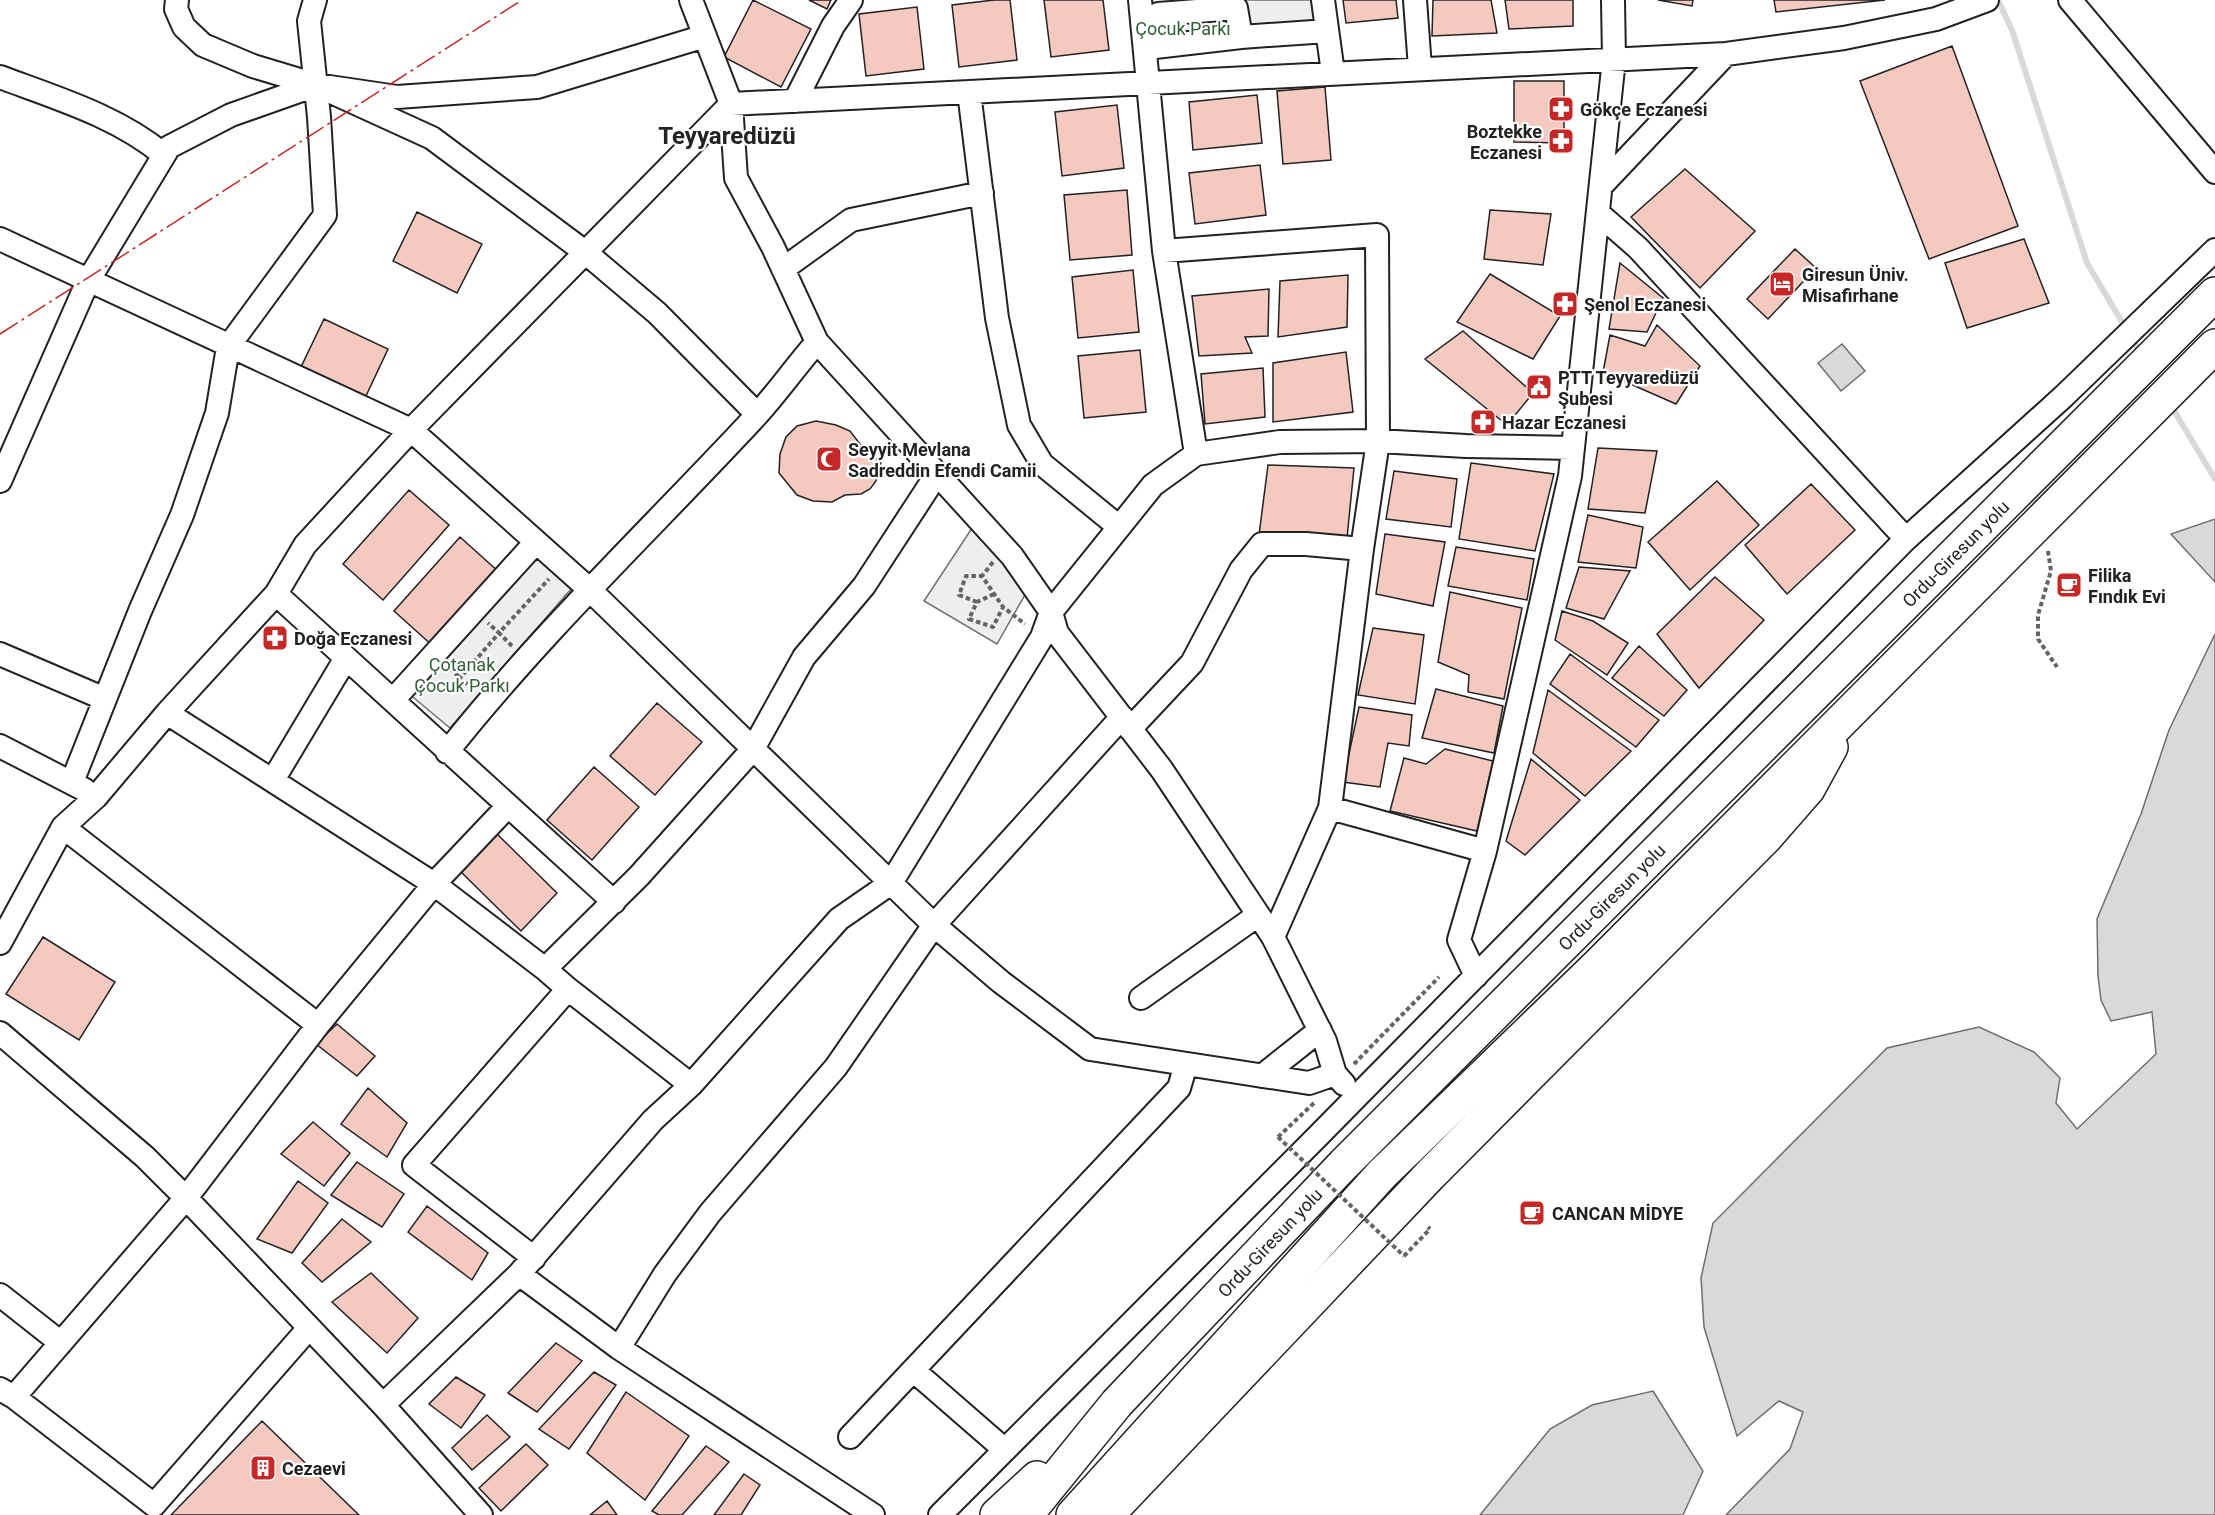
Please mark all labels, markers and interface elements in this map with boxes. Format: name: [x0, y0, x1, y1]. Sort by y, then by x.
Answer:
park label: Çocuk Parkı: [1135, 18, 1231, 39]
pharmacy icon: Gökçe Eczanesi: [1546, 94, 1576, 124]
place label: Gökçe Eczanesi: [1580, 99, 1707, 120]
place label: Boztekke Eczanesi: [1467, 121, 1542, 163]
district label: Teyyaredüzü: [658, 122, 796, 150]
pharmacy icon: Boztekke Eczanesi: [1546, 126, 1576, 156]
place label: Giresun Üniv. Misafirhane: [1802, 264, 1909, 306]
hotel icon: Giresun Üniv. Misafirhane: [1767, 269, 1797, 299]
pharmacy icon: Şenol Eczanesi: [1550, 289, 1580, 319]
place label: Şenol Eczanesi: [1584, 294, 1706, 315]
place label: PTT Teyyaredüzü Şubesi: [1558, 367, 1699, 409]
public building icon: PTT Teyyaredüzü Şubesi: [1524, 372, 1554, 402]
pharmacy icon: Hazar Eczanesi: [1468, 407, 1498, 437]
place label: Hazar Eczanesi: [1502, 412, 1626, 433]
place label: Seyyit Mevlana Sadreddin Efendi Camii: [848, 439, 1037, 481]
mosque icon: Seyyit Mevlana Sadreddin Efendi Camii: [814, 444, 844, 474]
street label: Ordu-Giresun yolu: [1898, 496, 2013, 611]
place label: Filika Fındık Evi: [2088, 565, 2166, 607]
cafe icon: Filika Fındık Evi: [2054, 570, 2084, 600]
pharmacy icon: Doğa Eczanesi: [260, 623, 290, 653]
place label: Doğa Eczanesi: [294, 628, 412, 649]
park label: Çotanak Çocuk Parkı: [414, 654, 510, 696]
street label: Ordu-Giresun yolu: [1554, 839, 1669, 954]
street label: Ordu-Giresun yolu: [1213, 1183, 1326, 1301]
cafe icon: CANCAN MİDYE: [1517, 1198, 1547, 1228]
place label: CANCAN MİDYE: [1552, 1203, 1683, 1224]
building icon: Cezaevi: [248, 1453, 278, 1483]
place label: Cezaevi: [282, 1458, 346, 1479]

